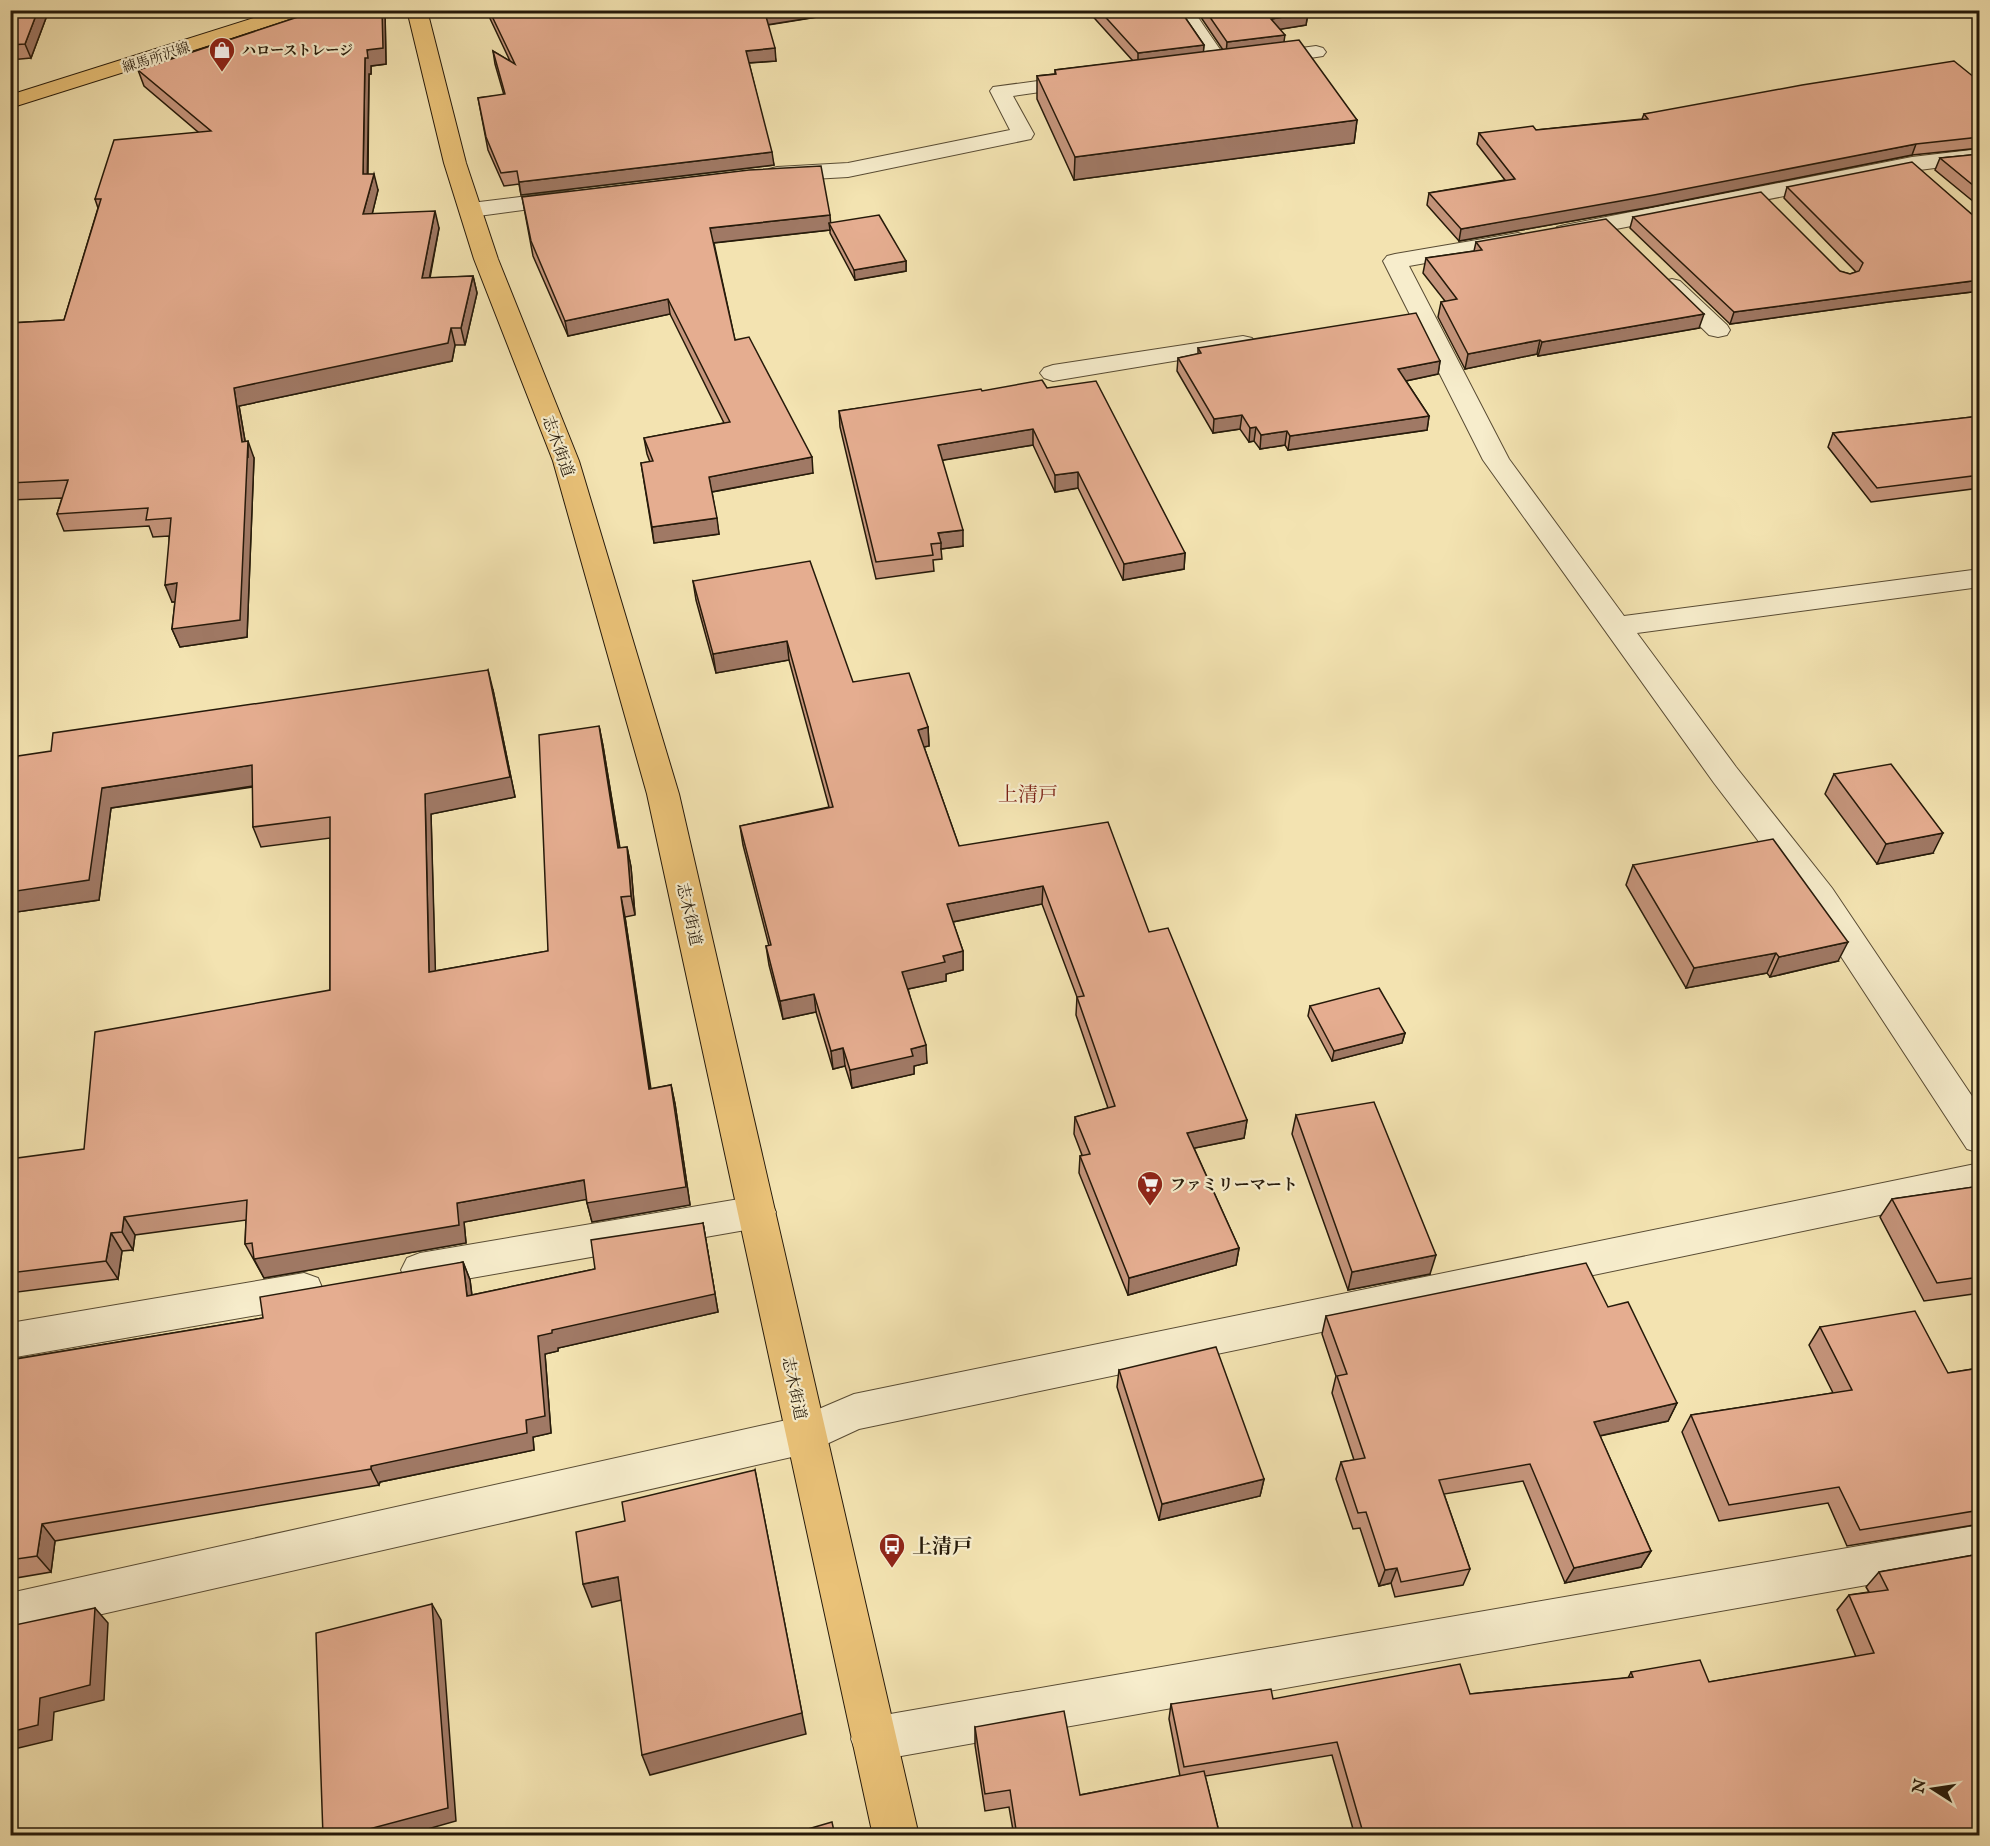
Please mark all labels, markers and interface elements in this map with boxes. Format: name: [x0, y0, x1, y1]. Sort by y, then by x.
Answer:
shop icon: ハローストレージ: [207, 35, 237, 73]
street label: 練馬所沢線: [120, 39, 192, 77]
place label: ハローストレージ: [242, 42, 353, 60]
street label: 志木街道: [537, 413, 577, 480]
district label: 上清戸: [998, 783, 1058, 808]
street label: 志木街道: [671, 881, 705, 948]
supermarket icon: ファミリーマート: [1135, 1169, 1165, 1207]
place label: ファミリーマート: [1170, 1176, 1298, 1196]
street label: 志木街道: [777, 1355, 809, 1422]
bus stop icon: 上清戸: [877, 1531, 907, 1569]
place label: 上清戸: [912, 1535, 972, 1560]
north arrow: [1903, 1759, 1963, 1819]
text: N: [1909, 1777, 1932, 1796]

